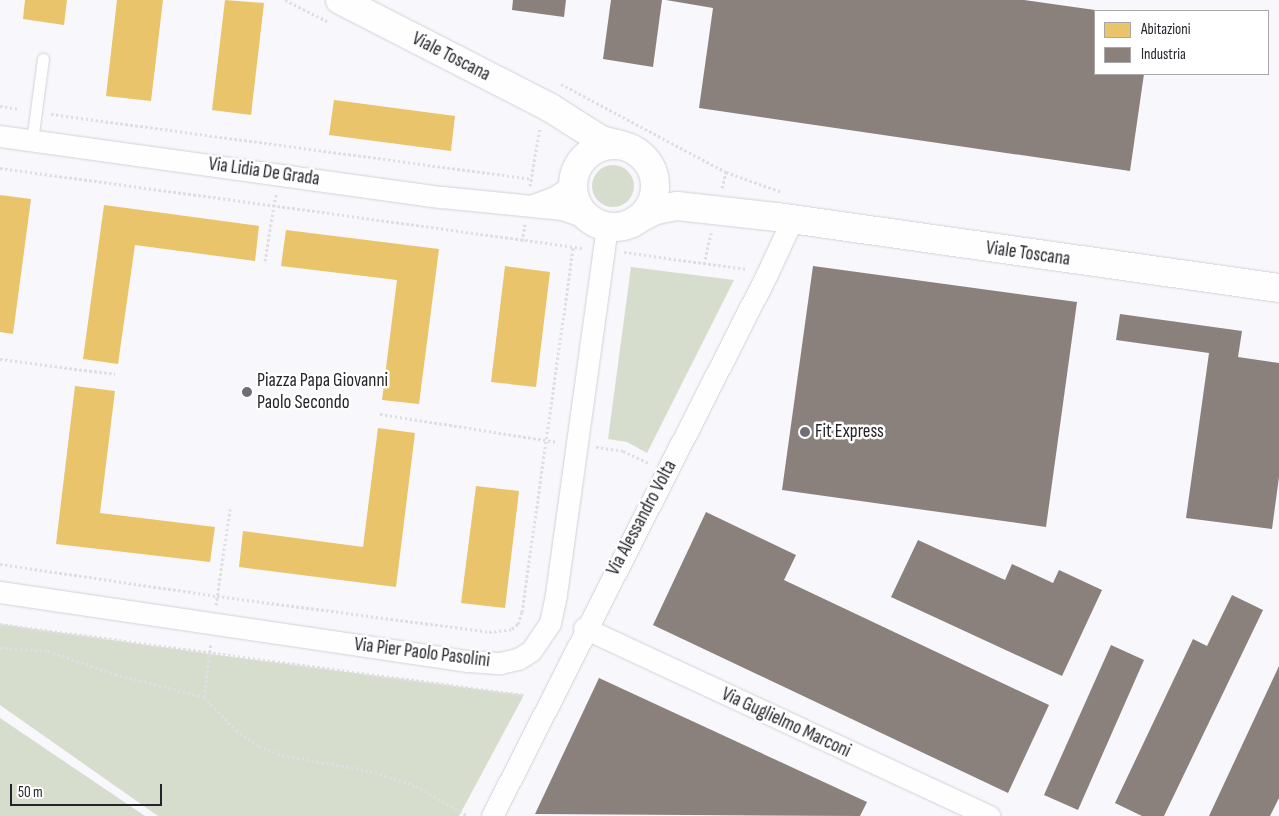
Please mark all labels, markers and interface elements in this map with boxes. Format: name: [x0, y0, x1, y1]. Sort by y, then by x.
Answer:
legend: [1094, 10, 1269, 75]
text: Abitazioni: [1141, 20, 1191, 39]
street label: Viale Toscana: [408, 28, 494, 86]
text: Industria: [1141, 45, 1186, 64]
street label: Via Lidia De Grada: [207, 153, 321, 191]
street label: Viale Toscana: [984, 237, 1072, 271]
place label: Piazza Papa Giovanni Paolo Secondo: [257, 370, 388, 414]
marker: Piazza Papa Giovanni Paolo Secondo: [241, 386, 253, 398]
place label: Fit Express: [815, 421, 884, 443]
marker: Fit Express: [799, 426, 811, 438]
street label: Via Alessandro Volta: [602, 457, 682, 579]
street label: Via Pier Paolo Pasolini: [353, 633, 491, 673]
street label: Via Guglielmo Marconi: [718, 683, 854, 763]
scale bar: [12, 774, 165, 806]
text: 50 m: [18, 783, 43, 802]

